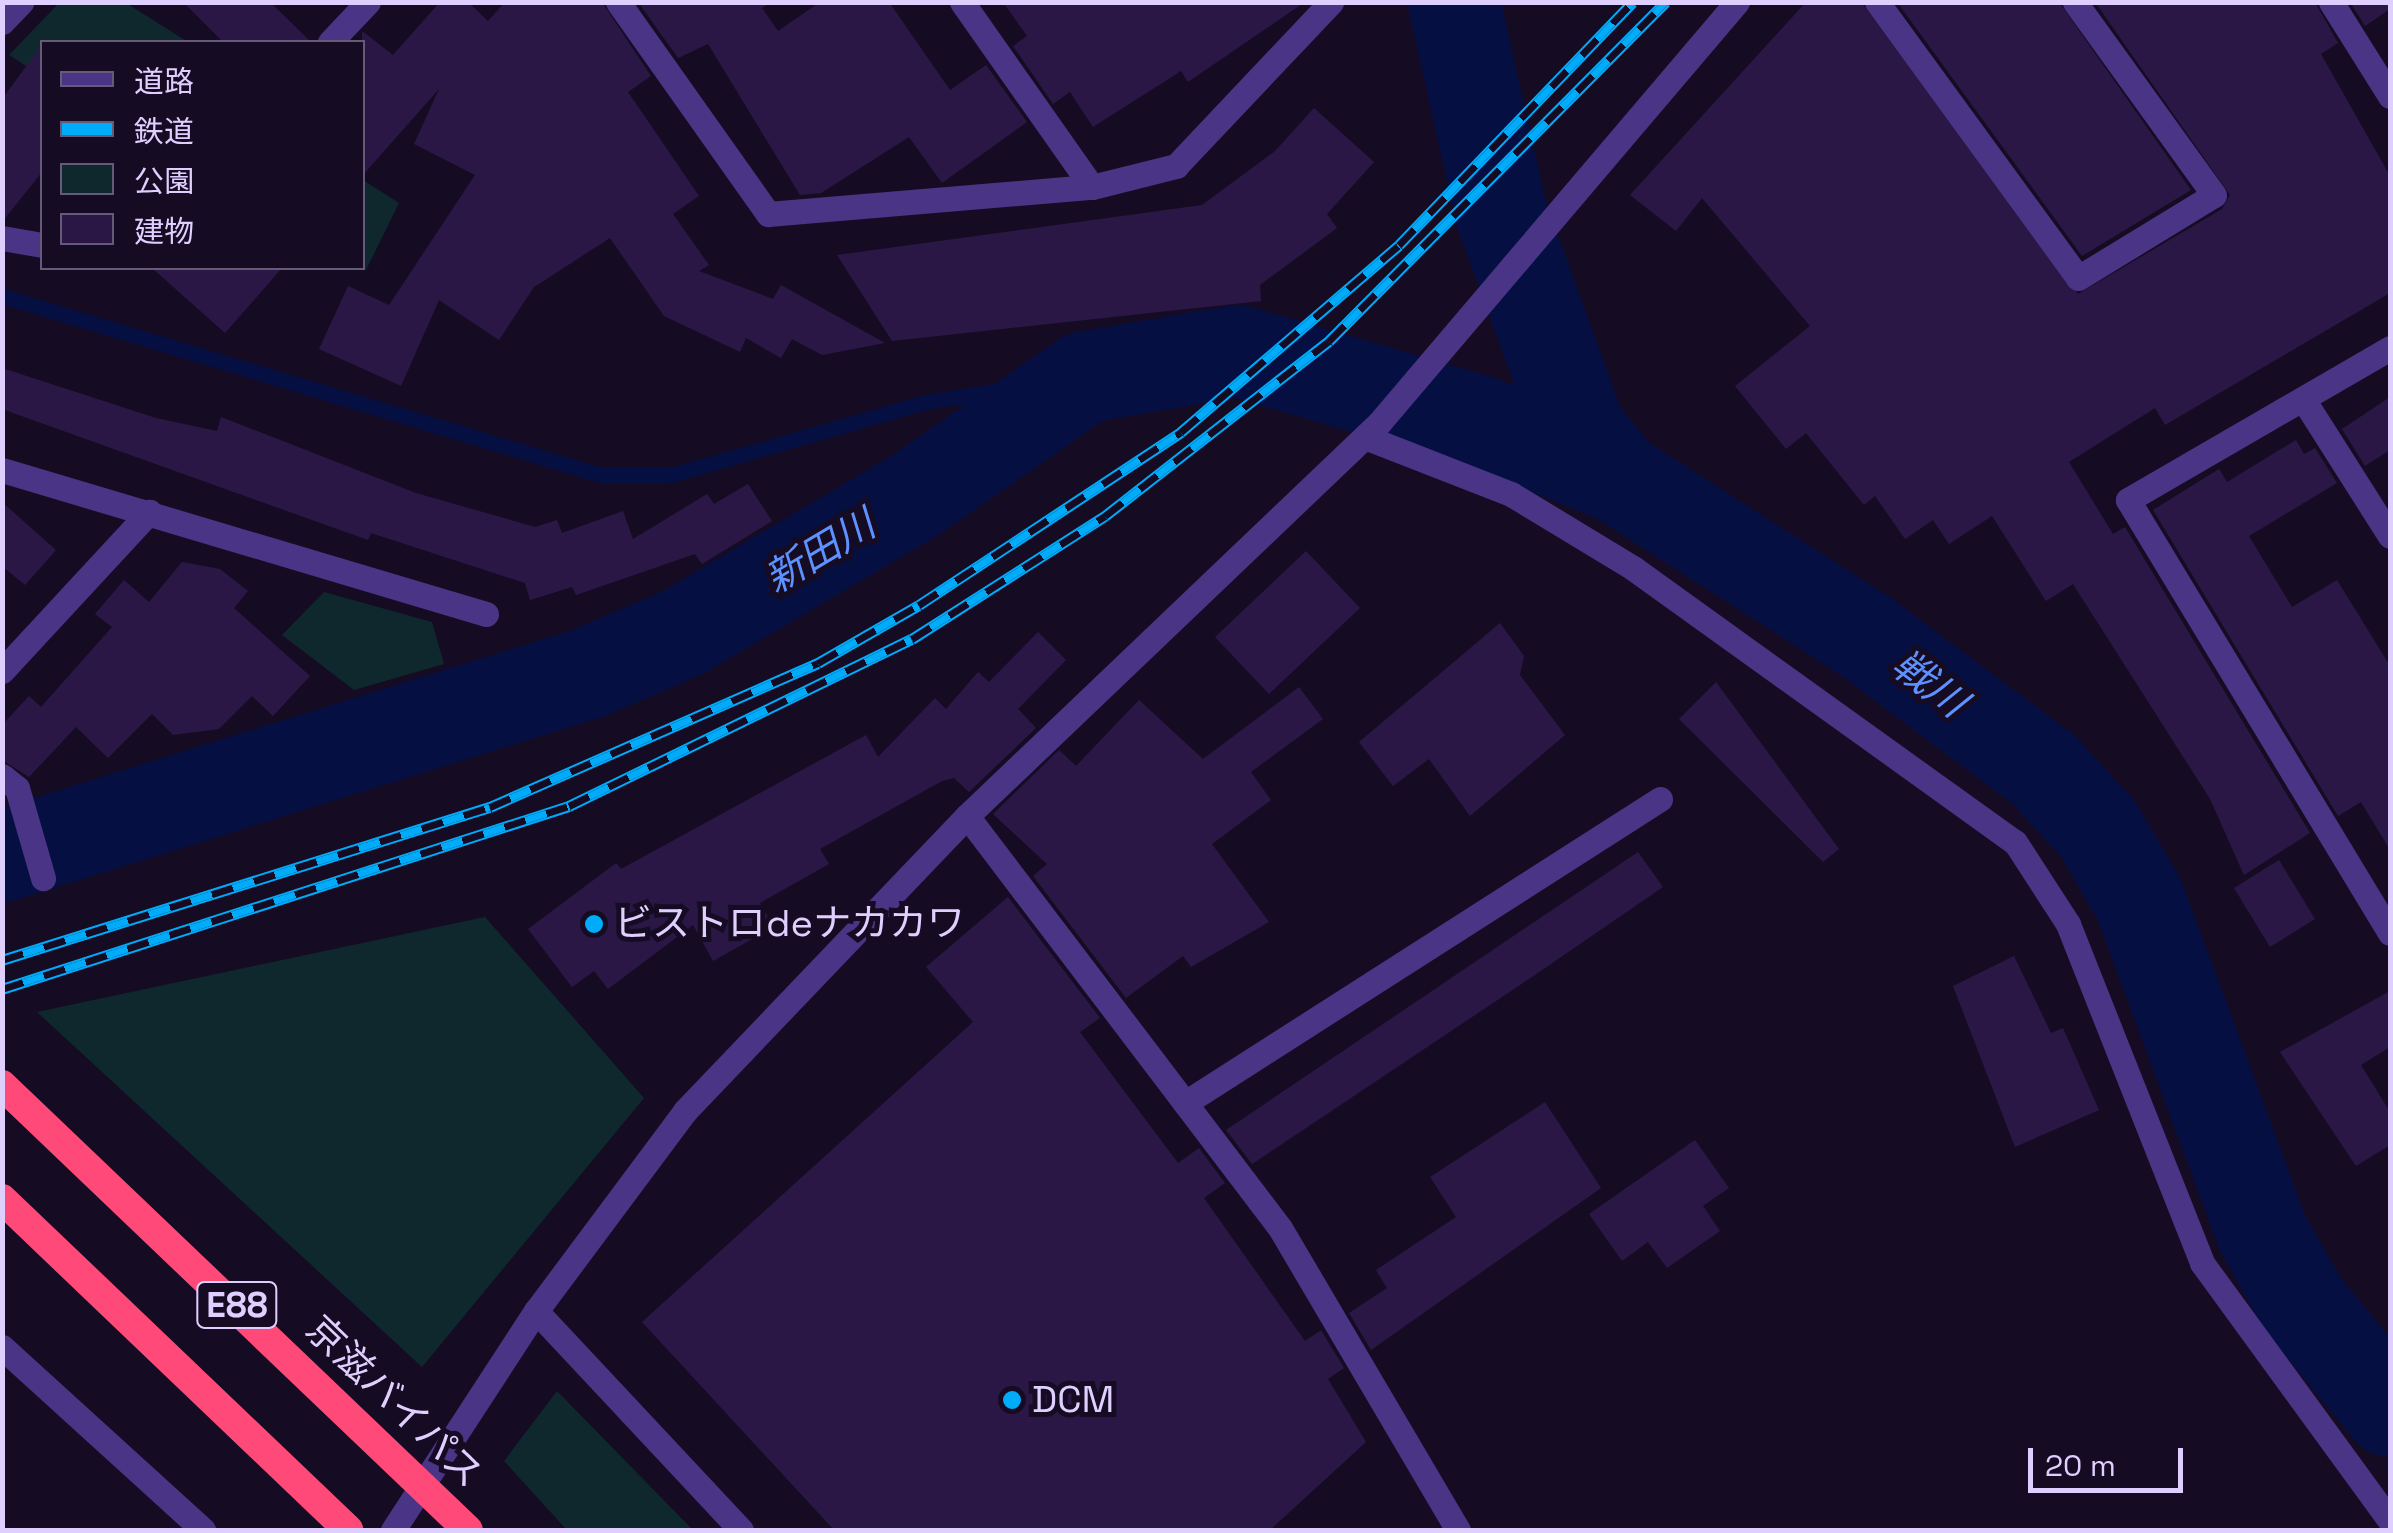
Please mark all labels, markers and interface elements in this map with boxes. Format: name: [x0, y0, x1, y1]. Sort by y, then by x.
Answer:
legend: [40, 40, 365, 270]
text: 道路: [134, 62, 194, 101]
text: 鉄道: [134, 112, 194, 151]
text: 公園: [134, 162, 194, 201]
text: 建物: [134, 212, 194, 251]
water label: 新田川: [756, 501, 884, 603]
water label: 戦川: [1883, 641, 1975, 727]
place label: ビストロdeナカカワ: [614, 901, 965, 947]
marker: ビストロdeナカカワ: [583, 913, 605, 935]
road number: E88: [194, 1275, 280, 1335]
street label: 京滋バイパス: [296, 1306, 492, 1498]
place label: DCM: [1032, 1377, 1114, 1423]
marker: DCM: [1001, 1389, 1023, 1411]
scale bar: [2033, 1428, 2188, 1490]
text: 20 m: [2045, 1446, 2116, 1485]

